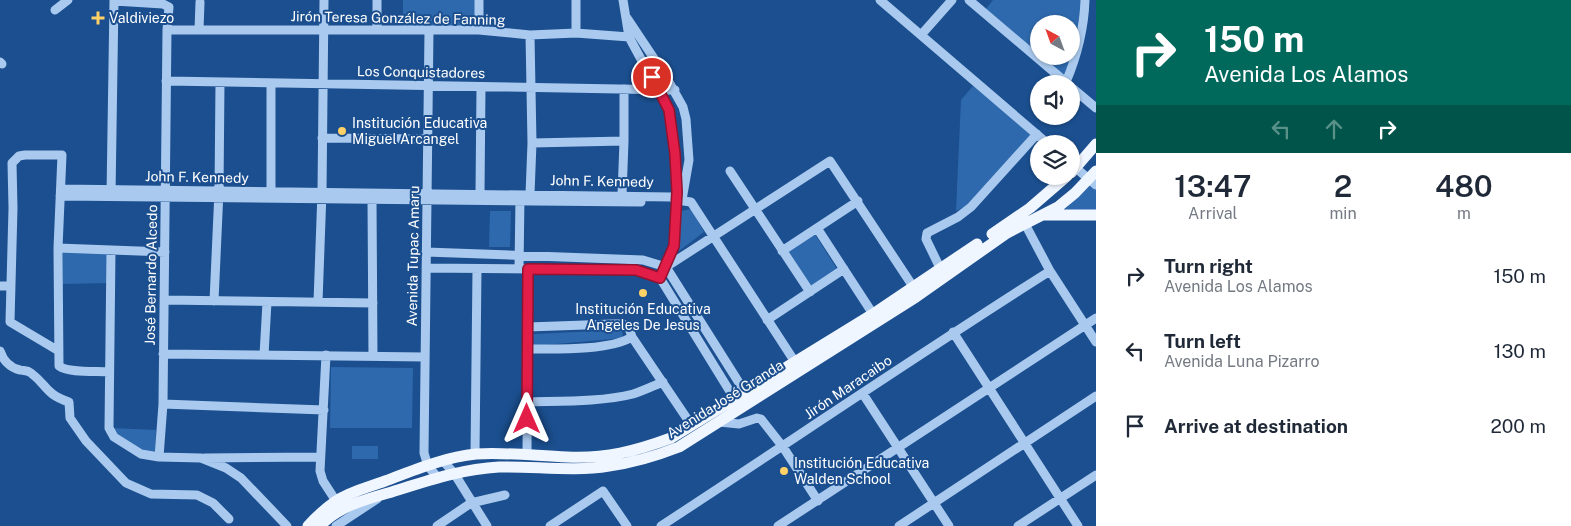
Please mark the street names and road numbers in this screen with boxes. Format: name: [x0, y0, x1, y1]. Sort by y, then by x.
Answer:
street label: Jirón Teresa González de Fanning: [290, 8, 506, 28]
street label: Los Conquistadores: [357, 63, 485, 81]
street label: John F. Kennedy: [145, 168, 250, 186]
street label: John F. Kennedy: [550, 172, 655, 190]
street label: Avenida Tupac Amaru: [404, 185, 422, 327]
street label: José Bernardo Alcedo: [142, 204, 160, 346]
street label: Jirón Maracaibo: [801, 352, 895, 422]
street label: Avenida José Granda: [664, 357, 786, 441]

